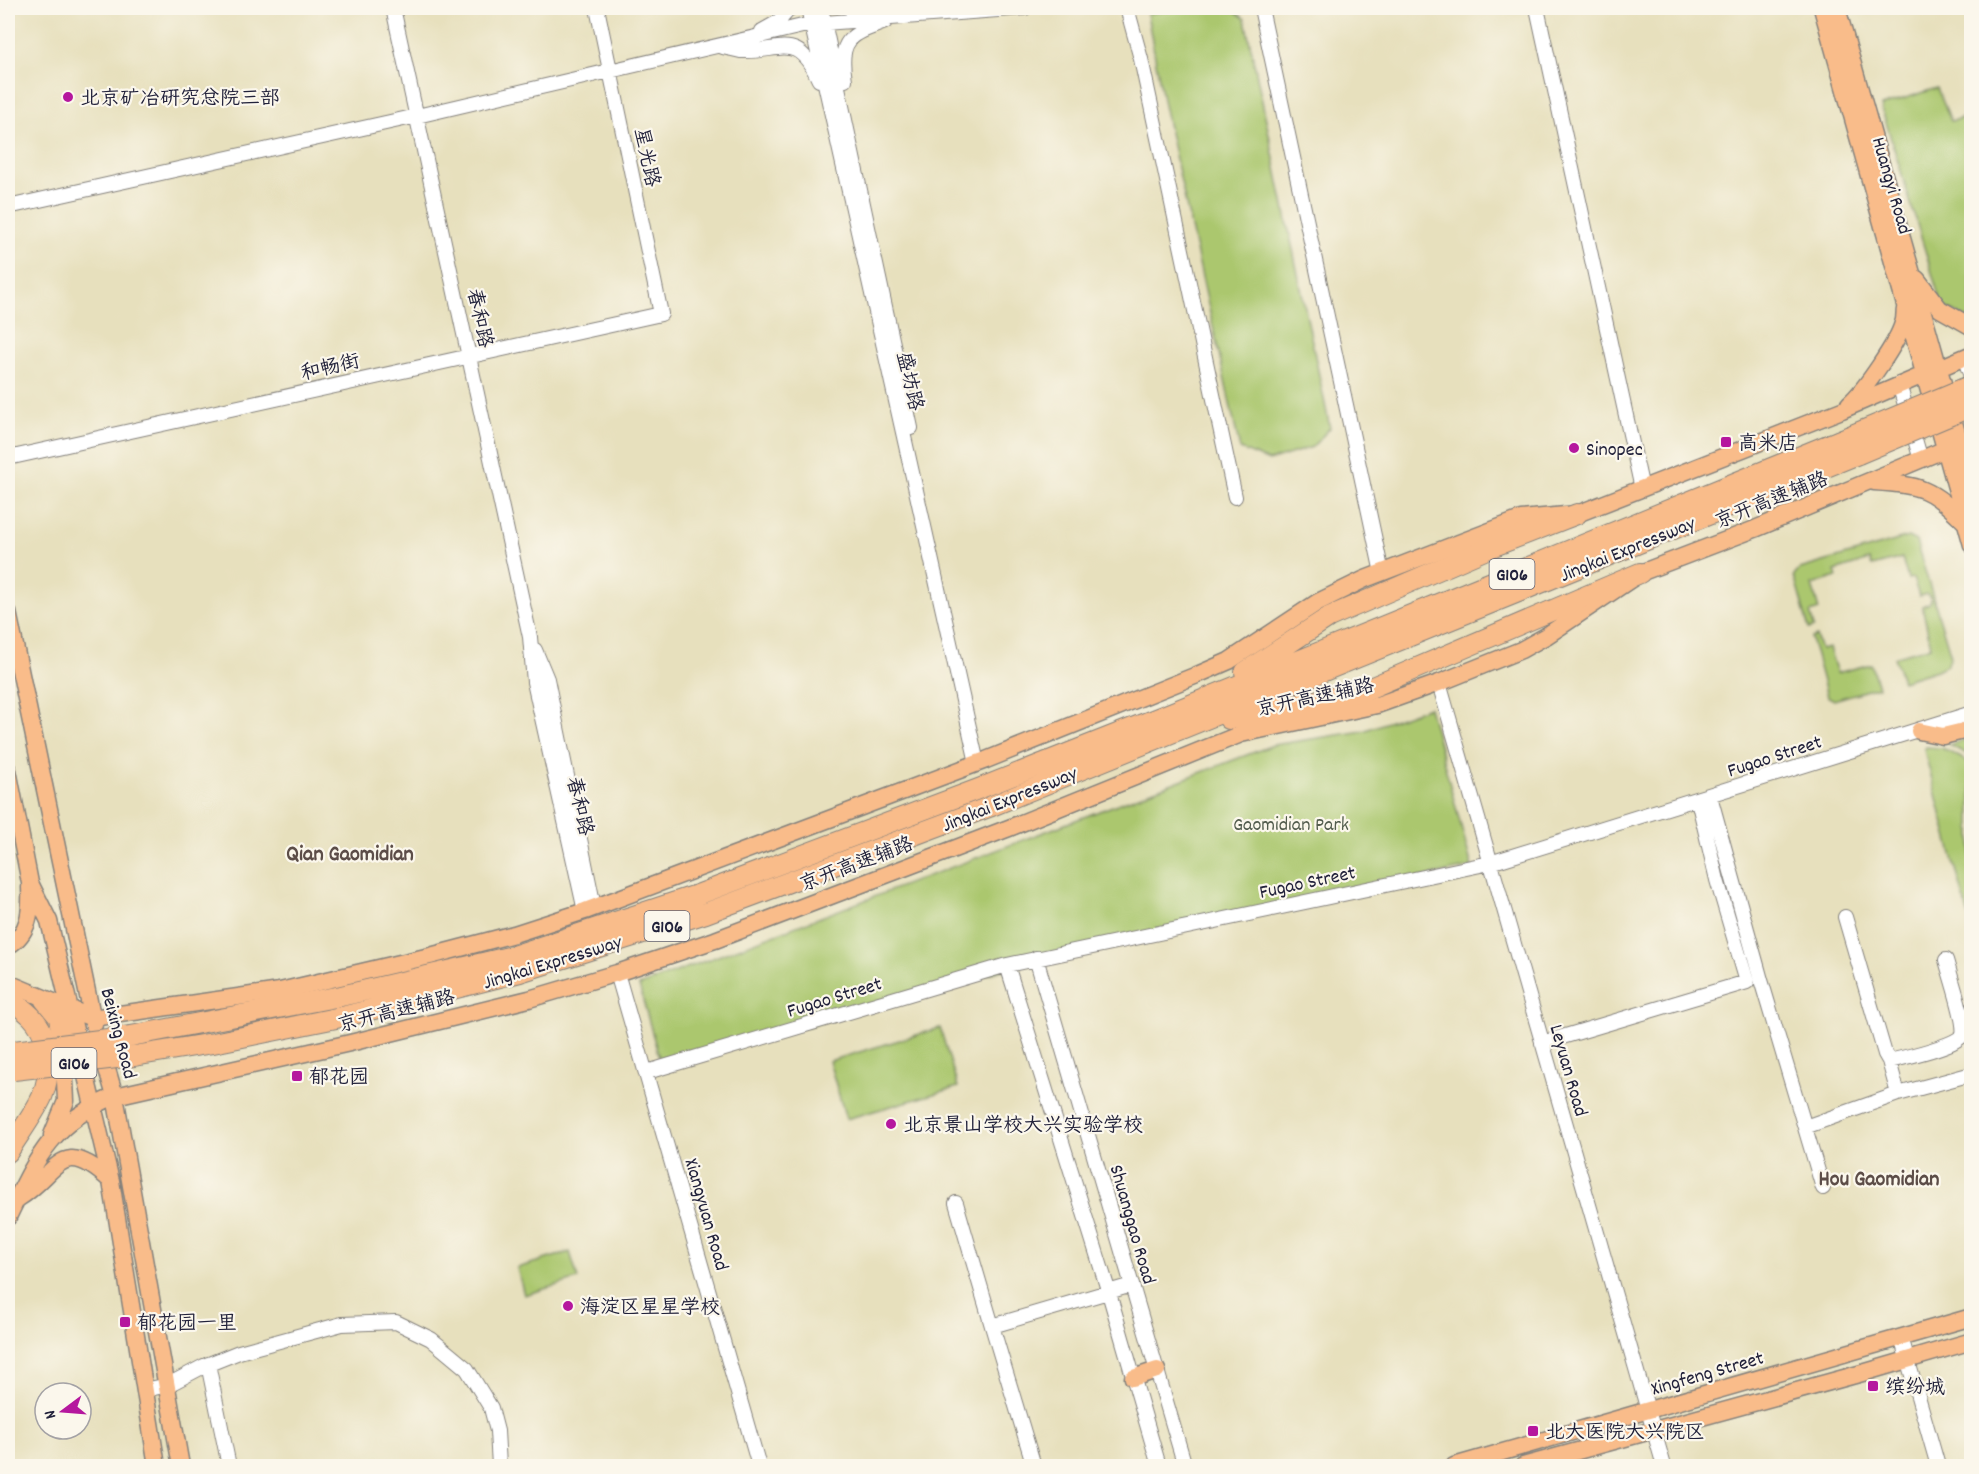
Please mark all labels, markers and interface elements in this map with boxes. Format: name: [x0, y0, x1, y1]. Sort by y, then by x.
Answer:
place label: 北京矿冶研究总院三部: [80, 86, 280, 114]
marker: 北京矿冶研究总院三部: [61, 90, 75, 104]
street label: 星光路: [625, 125, 665, 191]
street label: Huangyi Road: [1863, 134, 1917, 238]
street label: 春和路: [458, 286, 498, 352]
street label: 和畅街: [298, 349, 363, 389]
street label: 盛坊路: [888, 349, 929, 415]
place label: 高米店: [1738, 431, 1798, 459]
marker: 高米店: [1719, 435, 1733, 449]
place label: Sinopec: [1586, 437, 1643, 465]
marker: Sinopec: [1567, 441, 1581, 455]
street label: 京开高速辅路: [1711, 466, 1834, 537]
street label: Jingkai Expressway: [1556, 511, 1701, 591]
road number: G106: [1490, 559, 1534, 589]
street label: 京开高速辅路: [1254, 673, 1378, 725]
street label: Fugao Street: [1724, 729, 1826, 786]
street label: Jingkai Expressway: [938, 761, 1083, 841]
street label: 春和路: [558, 774, 599, 840]
park label: Gaomidian Park: [1233, 812, 1349, 840]
street label: 京开高速辅路: [796, 831, 919, 900]
district label: Qian Gaomidian: [286, 840, 414, 871]
street label: Fugao Street: [1257, 860, 1358, 908]
road number: G106: [644, 911, 690, 941]
street label: Jingkai Expressway: [480, 929, 627, 998]
street label: Fugao Street: [784, 971, 886, 1027]
street label: Beixing Road: [92, 985, 143, 1082]
street label: 京开高速辅路: [335, 985, 459, 1041]
street label: Leyuan Road: [1541, 1022, 1594, 1120]
road number: G106: [52, 1048, 97, 1078]
place label: 郁花园: [309, 1065, 369, 1093]
marker: 郁花园: [290, 1069, 304, 1083]
place label: 北京景山学校大兴实验学校: [903, 1113, 1143, 1141]
marker: 北京景山学校大兴实验学校: [884, 1117, 898, 1131]
street label: Xiangyuan Road: [676, 1155, 734, 1274]
street label: Shuanggao Road: [1101, 1162, 1162, 1288]
district label: Hou Gaomidian: [1819, 1165, 1939, 1196]
place label: 海淀区星星学校: [580, 1295, 720, 1323]
marker: 海淀区星星学校: [561, 1299, 575, 1313]
place label: 郁花园一里: [137, 1311, 237, 1339]
marker: 郁花园一里: [118, 1315, 132, 1329]
street label: Xingfeng Street: [1648, 1345, 1767, 1404]
place label: 缤纷城: [1885, 1375, 1945, 1403]
marker: 缤纷城: [1866, 1379, 1880, 1393]
north arrow: [33, 1381, 93, 1441]
text: N: [39, 1407, 63, 1421]
place label: 北大医院大兴院区: [1545, 1420, 1705, 1448]
marker: 北大医院大兴院区: [1526, 1424, 1540, 1438]

